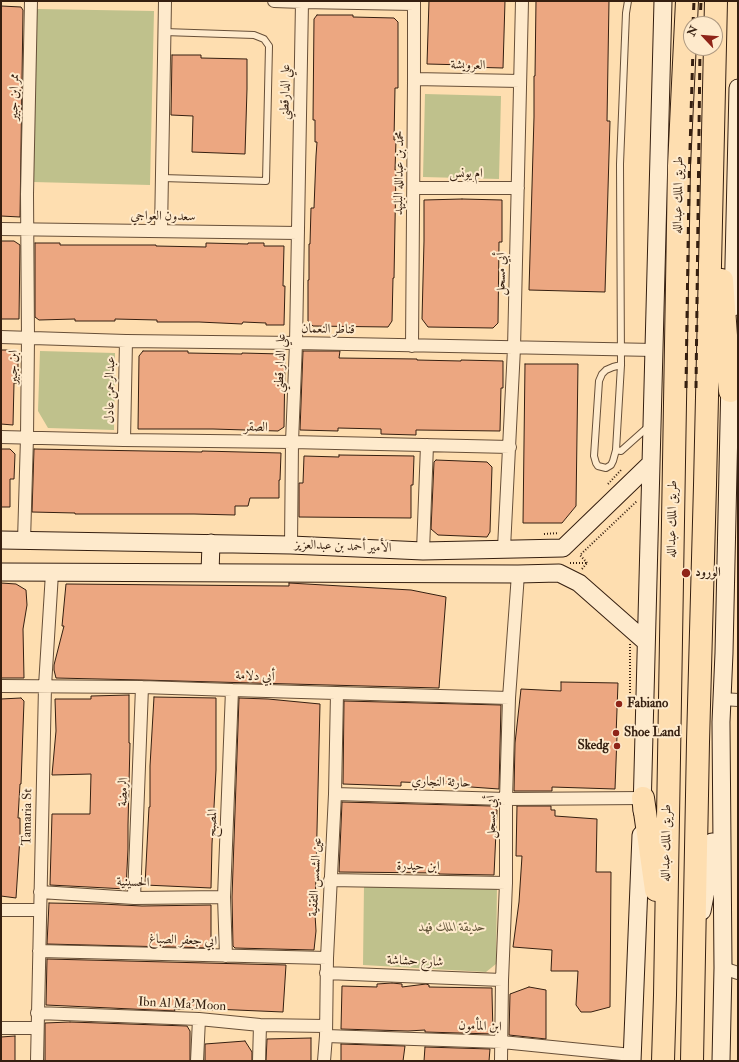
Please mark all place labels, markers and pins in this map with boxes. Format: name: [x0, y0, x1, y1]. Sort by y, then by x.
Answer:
place label: الورود: [695, 565, 721, 581]
marker: الورود: [680, 567, 692, 579]
place label: Fabiano: [627, 696, 668, 712]
marker: Fabiano: [614, 699, 624, 709]
place label: Shoe Land: [624, 725, 680, 741]
marker: Shoe Land: [611, 728, 621, 738]
place label: Skedg: [578, 738, 609, 754]
marker: Skedg: [612, 741, 622, 751]

